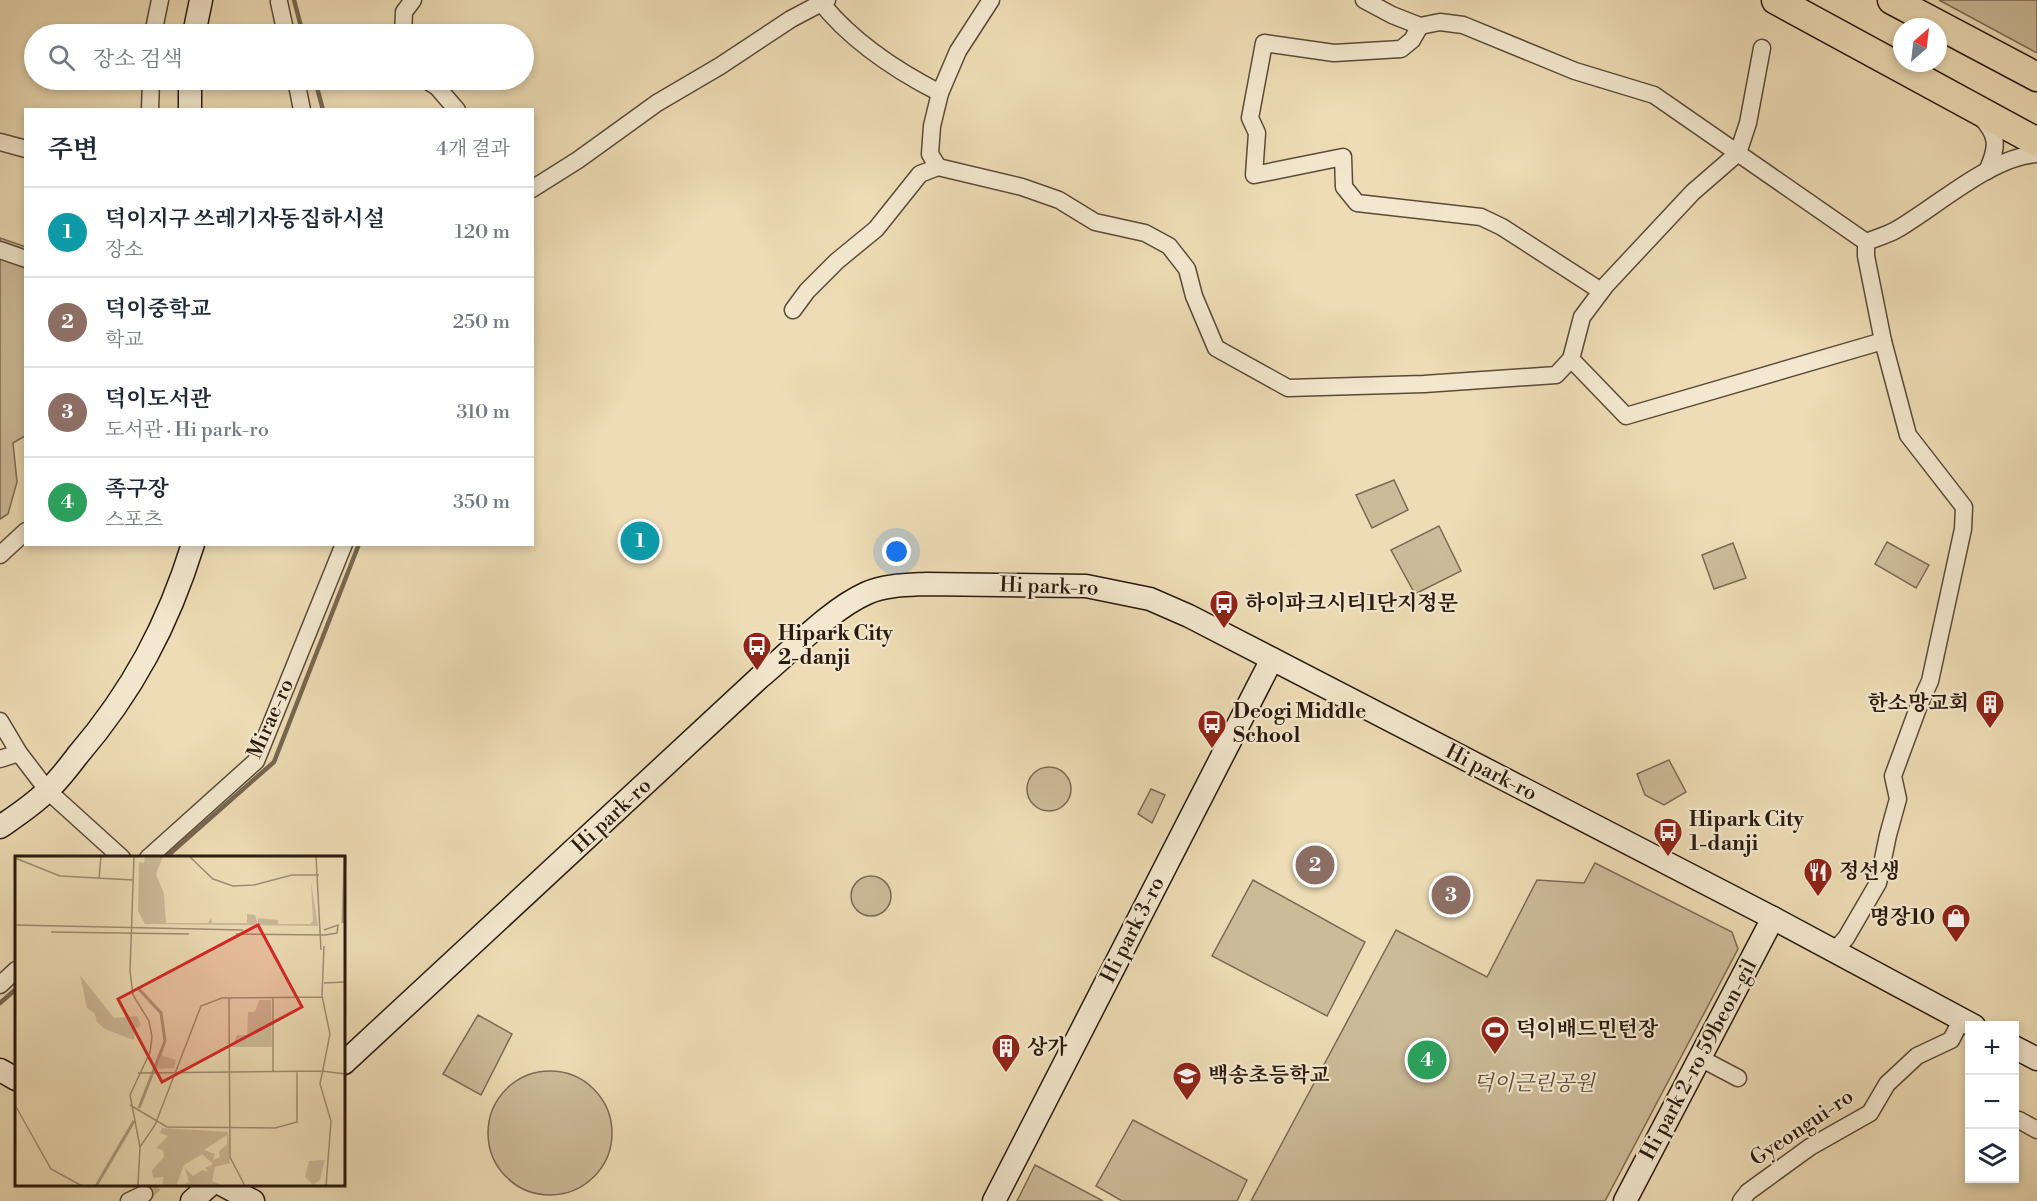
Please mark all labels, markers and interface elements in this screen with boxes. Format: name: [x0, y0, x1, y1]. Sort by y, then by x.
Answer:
north arrow: [1893, 18, 1947, 72]
search box: [24, 24, 534, 90]
icon: search: [45, 41, 78, 74]
text: 장소 검색: [93, 46, 183, 73]
text: 주변: [48, 134, 98, 166]
text: 4개 결과: [436, 137, 510, 162]
text: 덕이지구 쓰레기자동집하시설: [105, 206, 385, 233]
text: 1: [63, 220, 72, 245]
text: 120 m: [455, 220, 510, 245]
text: 장소: [105, 238, 144, 263]
text: 덕이중학교: [105, 296, 211, 323]
text: 2: [61, 310, 74, 335]
text: 250 m: [453, 310, 510, 335]
text: 학교: [105, 328, 144, 353]
text: 덕이도서관: [105, 386, 211, 413]
text: 3: [61, 400, 74, 425]
text: 310 m: [457, 400, 510, 425]
text: 도서관 · Hi park-ro: [105, 418, 269, 443]
text: 족구장: [105, 476, 169, 503]
text: 4: [61, 490, 74, 515]
text: 350 m: [453, 490, 510, 515]
text: 스포츠: [105, 508, 163, 533]
pin: 1: [620, 518, 660, 564]
your location: [882, 537, 911, 566]
street label: Hi park-ro: [999, 572, 1099, 602]
bus stop icon: 하이파크시티1단지정문: [1208, 588, 1240, 630]
place label: 하이파크시티1단지정문: [1245, 591, 1458, 617]
place label: Hipark City 2-danji: [778, 621, 893, 671]
bus stop icon: Hipark City 2-danji: [741, 630, 773, 672]
street label: Mirae-ro: [242, 675, 300, 763]
building icon: 한소망교회: [1974, 688, 2006, 730]
place label: 한소망교회: [1868, 691, 1969, 717]
place label: Deogi Middle School: [1233, 699, 1366, 749]
bus stop icon: Deogi Middle School: [1196, 708, 1228, 750]
street label: Hi park-ro: [1441, 739, 1541, 807]
street label: Hi park-ro: [567, 773, 657, 859]
place label: Hipark City 1-danji: [1689, 807, 1804, 857]
bus stop icon: Hipark City 1-danji: [1652, 816, 1684, 858]
pin: 2: [1296, 842, 1334, 888]
inset map: [15, 856, 345, 1186]
restaurant icon: 정선생: [1802, 856, 1834, 898]
place label: 정선생: [1839, 859, 1900, 885]
pin: 3: [1432, 872, 1470, 918]
street label: Hi park 3-ro: [1095, 873, 1171, 987]
shop icon: 명장10: [1940, 902, 1972, 944]
place label: 명장10: [1870, 905, 1935, 931]
street label: Hi park 2-ro 59beon-gil: [1635, 955, 1763, 1165]
sports icon: 덕이배드민턴장: [1479, 1014, 1511, 1056]
place label: 덕이배드민턴장: [1516, 1017, 1659, 1043]
map controls: [1965, 1021, 2019, 1183]
button: +: [1965, 1021, 2019, 1075]
building icon: 상가: [990, 1032, 1022, 1074]
place label: 상가: [1027, 1035, 1068, 1061]
pin: 4: [1408, 1038, 1446, 1082]
school or university icon: 백송초등학교: [1171, 1060, 1203, 1102]
place label: 백송초등학교: [1208, 1063, 1330, 1089]
park label: 덕이근린공원: [1473, 1071, 1597, 1097]
button: −: [1965, 1075, 2019, 1129]
street label: Gyeongui-ro: [1745, 1084, 1859, 1172]
button: layers: [1965, 1129, 2019, 1183]

